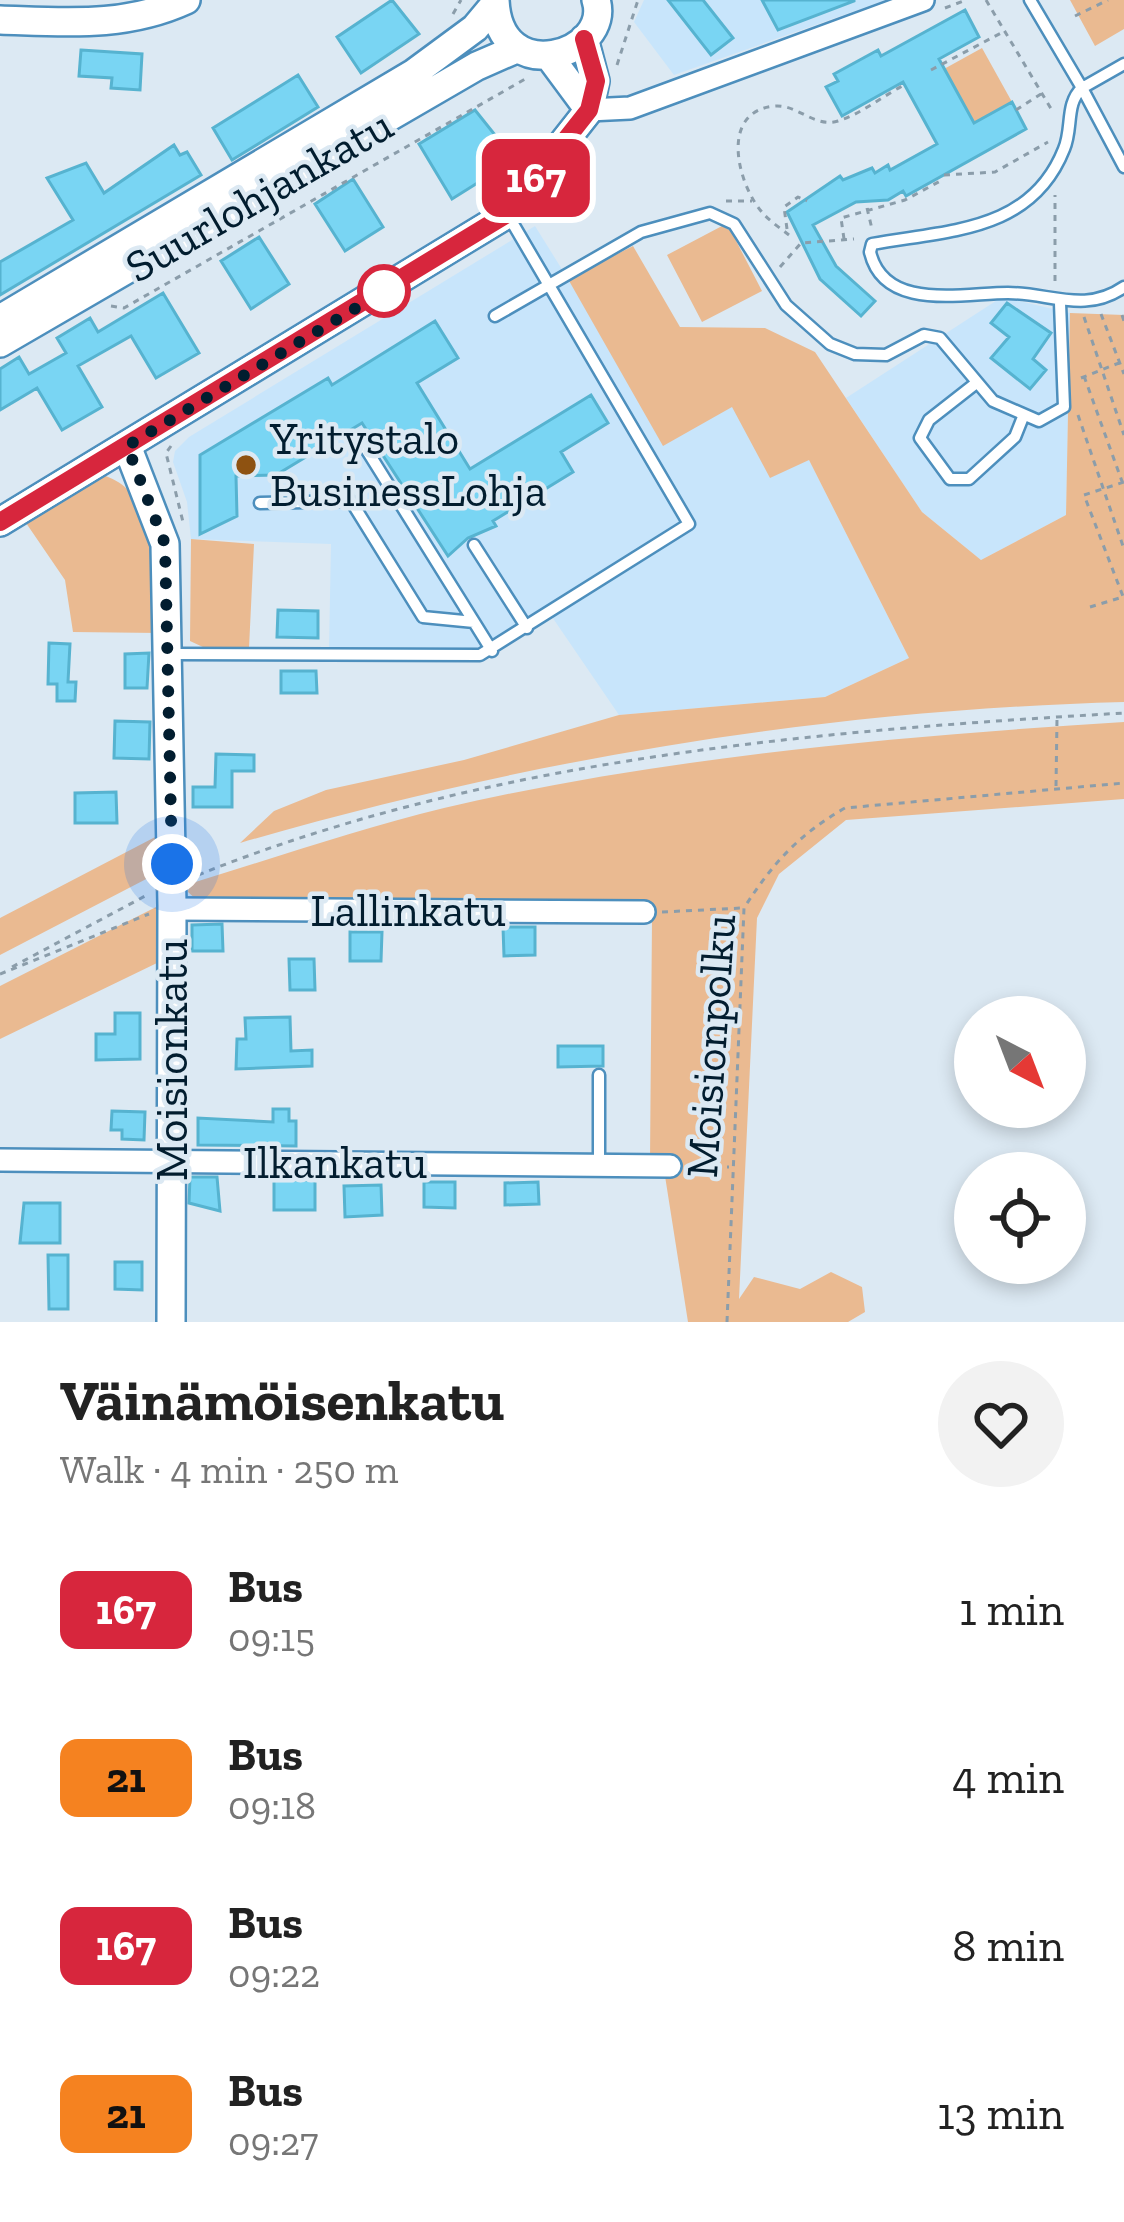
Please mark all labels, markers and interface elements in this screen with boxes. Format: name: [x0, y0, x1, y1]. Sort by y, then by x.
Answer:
street label: Suurlohjankatu: [116, 98, 402, 294]
line badge: 167: [467, 139, 605, 217]
text: 167: [506, 152, 566, 203]
unlabelled marker: [359, 266, 409, 316]
place label: Yritystalo BusinessLohja: [269, 412, 546, 518]
marker: Yritystalo BusinessLohja: [233, 452, 259, 478]
your location: [142, 834, 202, 894]
street label: Lallinkatu: [310, 884, 506, 938]
street label: Moisionpolku: [675, 912, 747, 1180]
street label: Moisionkatu: [145, 939, 199, 1181]
north arrow: [954, 996, 1086, 1128]
map controls: [954, 996, 1086, 1284]
street label: Ilkankatu: [243, 1136, 427, 1190]
button: locate: [954, 1152, 1086, 1284]
button: heart: [938, 1361, 1064, 1487]
text: Väinämöisenkatu: [60, 1366, 504, 1435]
text: Walk · 4 min · 250 m: [60, 1446, 399, 1493]
text: Bus: [228, 1560, 303, 1614]
text: 1 min: [959, 1583, 1064, 1637]
text: 167: [96, 1584, 156, 1635]
text: 09:15: [228, 1614, 315, 1661]
text: Bus: [228, 1728, 303, 1782]
text: 4 min: [952, 1751, 1064, 1805]
text: 21: [106, 1752, 146, 1803]
text: 09:18: [228, 1782, 316, 1829]
text: Bus: [228, 1896, 303, 1950]
text: 8 min: [952, 1919, 1064, 1973]
text: 167: [96, 1920, 156, 1971]
text: 09:22: [228, 1950, 320, 1997]
text: Bus: [228, 2064, 303, 2118]
text: 13 min: [937, 2087, 1064, 2141]
text: 21: [106, 2088, 146, 2139]
text: 09:27: [228, 2118, 318, 2165]

